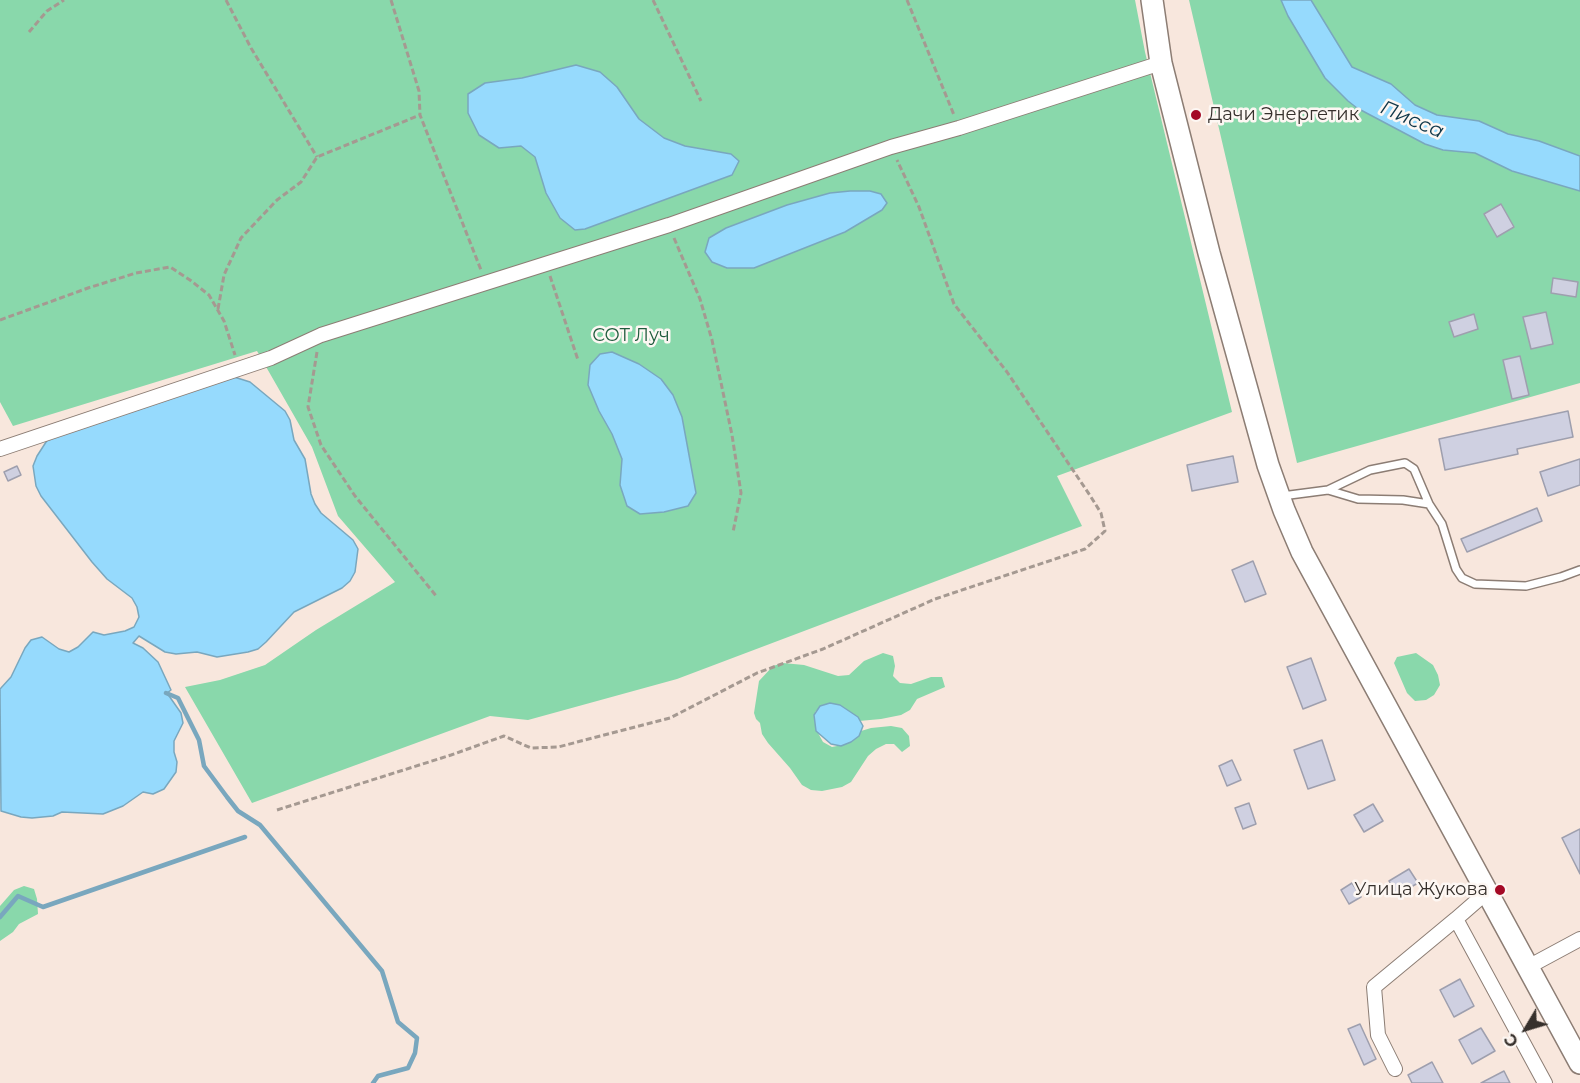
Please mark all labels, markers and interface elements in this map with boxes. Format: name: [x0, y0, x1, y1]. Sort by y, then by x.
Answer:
water label: Писса: [1377, 96, 1447, 144]
place label: Дачи Энергетик: [1208, 104, 1359, 126]
marker: Дачи Энергетик: [1189, 108, 1203, 122]
park label: СОТ Луч: [592, 325, 670, 347]
place label: Улица Жукова: [1354, 879, 1488, 901]
marker: Улица Жукова: [1493, 883, 1507, 897]
north arrow: [1496, 999, 1556, 1059]
text: С: [1500, 1030, 1522, 1051]

